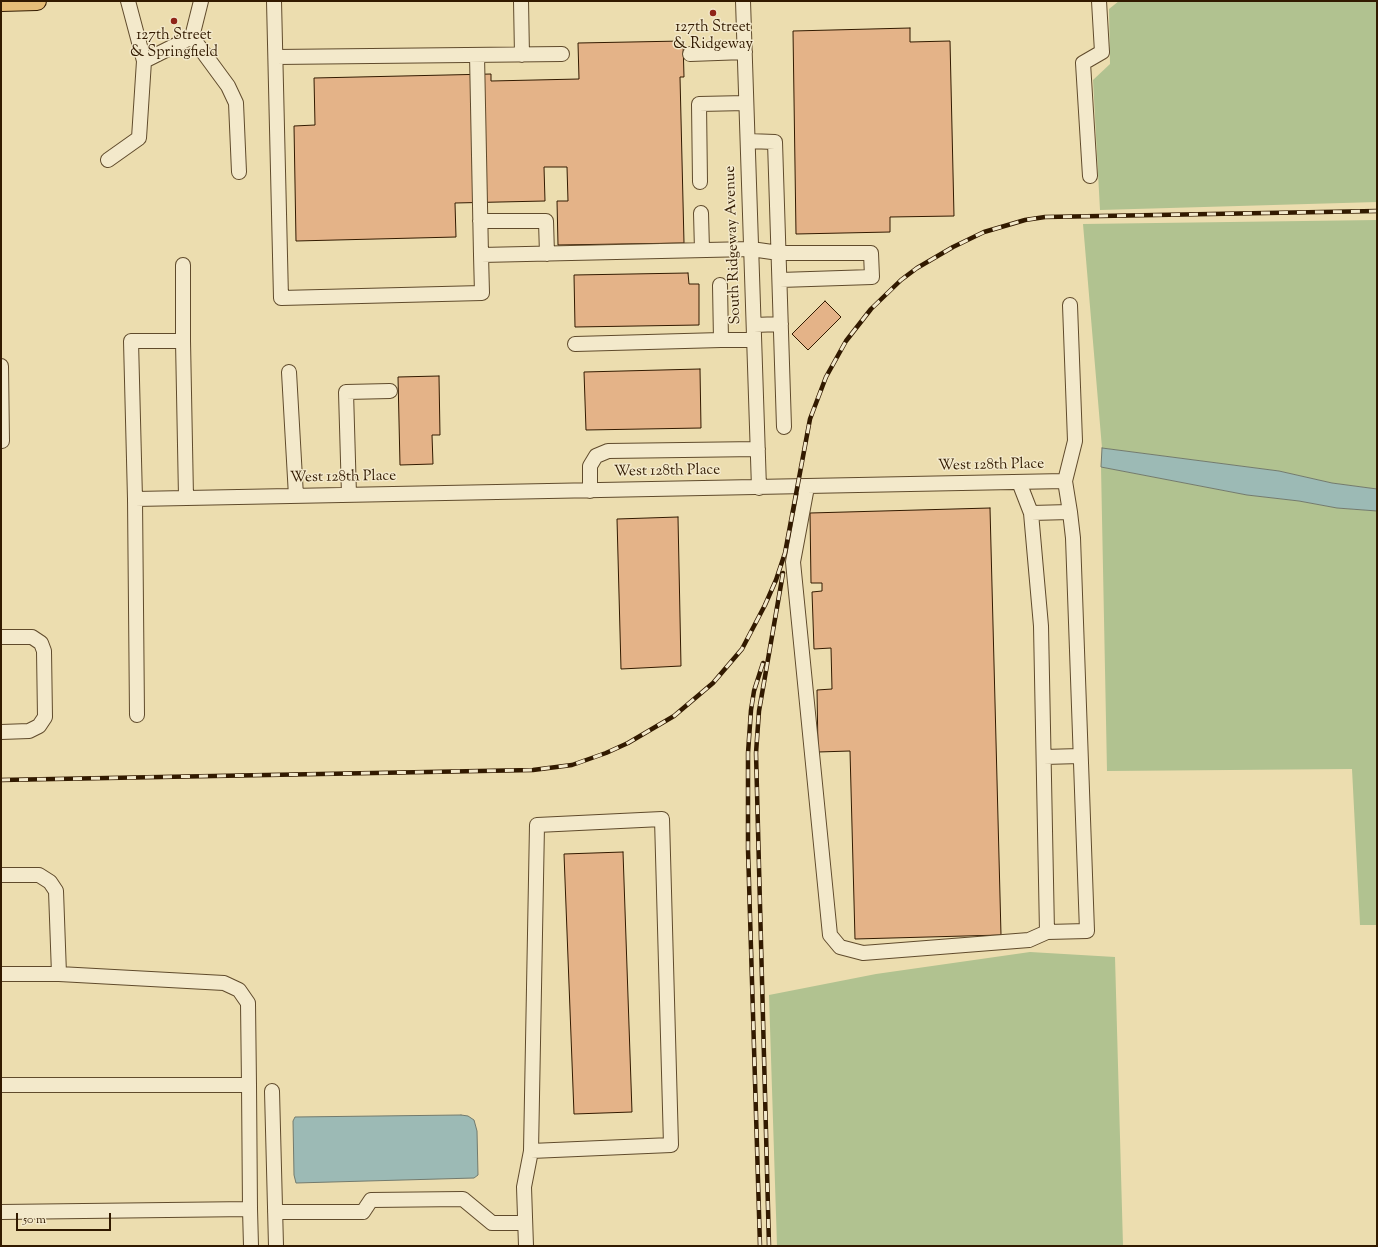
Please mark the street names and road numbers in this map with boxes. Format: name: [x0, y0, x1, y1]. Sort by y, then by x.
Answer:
street label: South Ridgeway Avenue: [722, 165, 746, 325]
street label: West 128th Place: [938, 456, 1044, 476]
street label: West 128th Place: [614, 462, 720, 482]
street label: West 128th Place: [290, 468, 396, 488]

